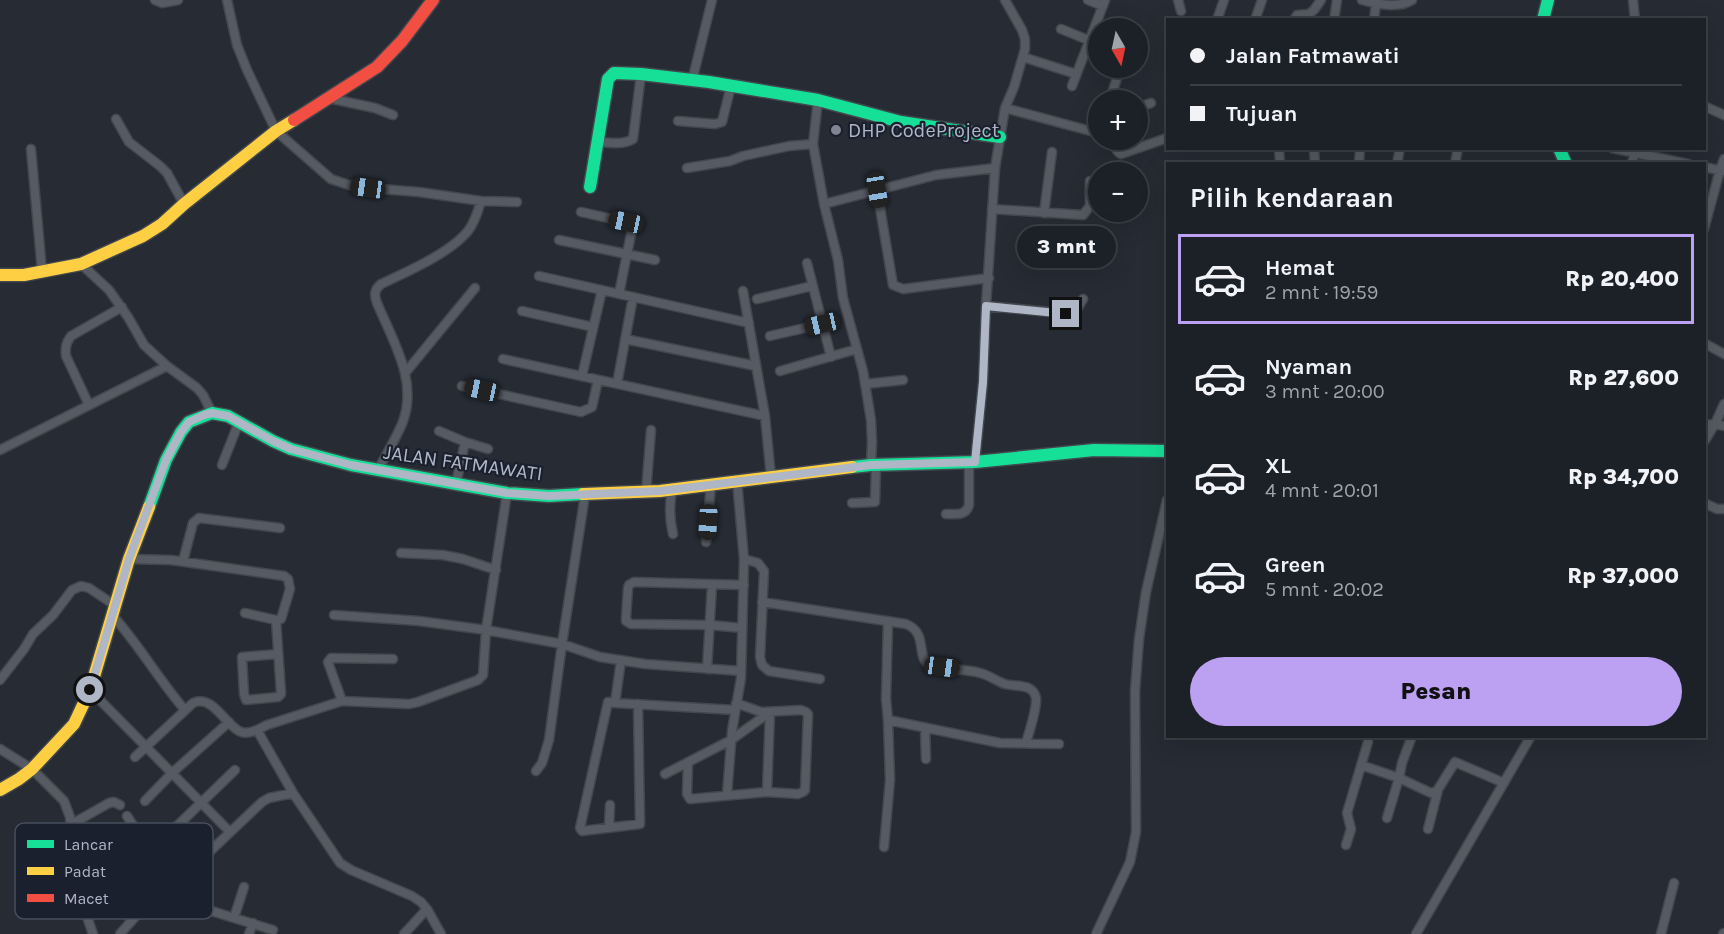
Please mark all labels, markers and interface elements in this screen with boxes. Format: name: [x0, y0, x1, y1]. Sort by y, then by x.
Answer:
north arrow: [1088, 18, 1148, 78]
map controls: [1088, 18, 1148, 222]
text: Jalan Fatmawati: [1226, 43, 1400, 69]
button: +: [1088, 90, 1148, 150]
text: Tujuan: [1226, 101, 1297, 127]
place label: DHP CodeProject: [848, 119, 1000, 142]
marker: DHP CodeProject: [829, 123, 843, 137]
button: −: [1088, 162, 1148, 222]
car: [865, 171, 889, 209]
car: [349, 177, 387, 199]
text: Pilih kendaraan: [1190, 182, 1394, 214]
car: [607, 209, 645, 235]
callout: 3 mnt: [1016, 227, 1116, 269]
text: 3 mnt: [1037, 235, 1096, 258]
icon: car: [1193, 252, 1247, 306]
text: Hemat: [1265, 255, 1335, 281]
text: Rp 20,400: [1565, 266, 1679, 292]
text: 2 mnt · 19:59: [1265, 281, 1378, 304]
route end: [1052, 300, 1079, 327]
car: [802, 311, 842, 337]
icon: car: [1193, 351, 1247, 405]
text: Nyaman: [1265, 354, 1352, 380]
text: Rp 27,600: [1568, 365, 1679, 391]
car: [463, 377, 501, 403]
text: 3 mnt · 20:00: [1265, 380, 1385, 403]
street label: JALAN FATMAWATI: [382, 440, 544, 486]
icon: car: [1193, 450, 1247, 504]
text: XL: [1265, 453, 1291, 479]
text: Rp 34,700: [1568, 464, 1679, 490]
text: 4 mnt · 20:01: [1265, 479, 1379, 502]
car: [698, 504, 718, 540]
icon: car: [1193, 549, 1247, 603]
text: Green: [1265, 552, 1326, 578]
text: Rp 37,000: [1567, 563, 1679, 589]
text: 5 mnt · 20:02: [1265, 578, 1384, 601]
car: [923, 656, 961, 678]
button: Pesan: [1190, 657, 1682, 726]
route start: [76, 676, 103, 703]
legend: [15, 823, 213, 919]
text: Lancar: [64, 835, 113, 854]
text: Padat: [64, 862, 106, 881]
text: Macet: [64, 889, 109, 908]

